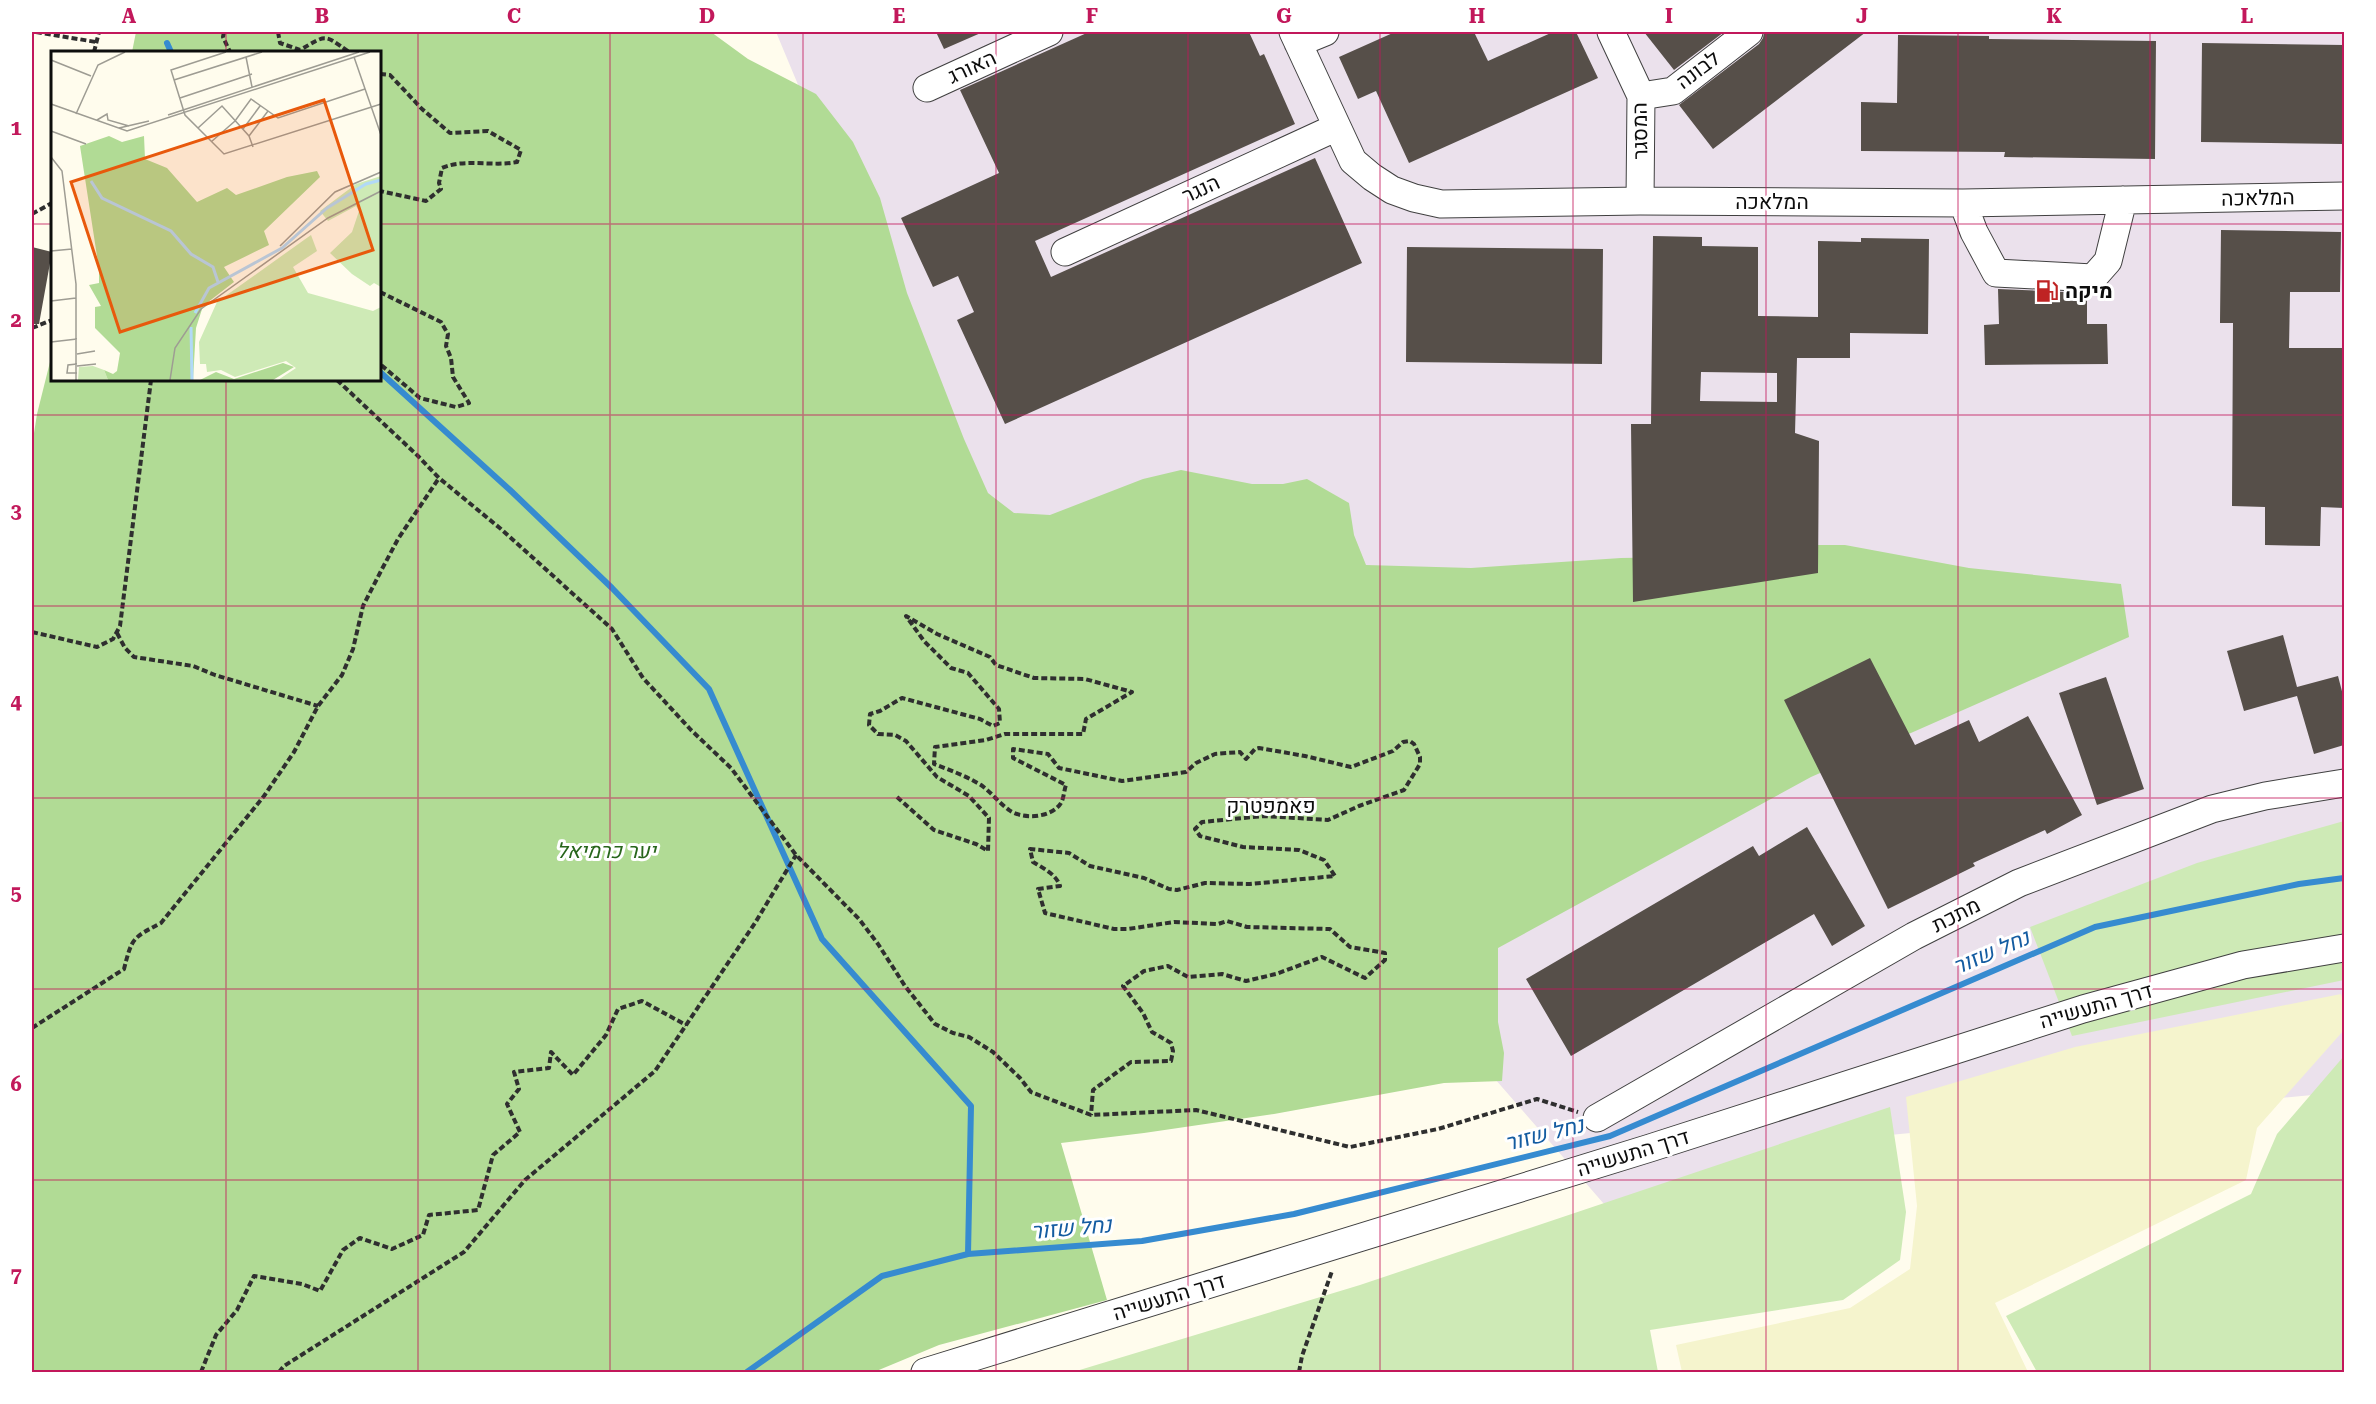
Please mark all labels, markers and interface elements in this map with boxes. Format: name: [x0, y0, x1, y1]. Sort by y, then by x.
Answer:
text: A: [122, 4, 137, 28]
text: B: [315, 4, 329, 28]
text: C: [507, 4, 521, 28]
text: D: [699, 4, 715, 28]
text: E: [893, 4, 906, 28]
text: F: [1086, 4, 1098, 28]
text: G: [1276, 4, 1292, 28]
text: H: [1469, 4, 1485, 28]
text: I: [1665, 4, 1673, 28]
text: J: [1856, 4, 1868, 28]
text: K: [2046, 4, 2062, 28]
text: L: [2241, 4, 2254, 28]
street label: האורג: [944, 45, 1000, 89]
street label: לבונה: [1672, 46, 1725, 94]
inset map: [51, 51, 381, 381]
street label: המסגר: [1628, 102, 1652, 160]
text: 1: [10, 116, 22, 140]
street label: הנגר: [1179, 170, 1223, 208]
street label: המלאכה: [2221, 185, 2295, 211]
street label: המלאכה: [1735, 190, 1809, 214]
fuel station icon: מיקה: [2034, 278, 2060, 304]
place label: מיקה: [2065, 279, 2113, 303]
text: 2: [10, 308, 22, 332]
text: 3: [10, 499, 22, 523]
text: 4: [10, 690, 22, 714]
street label: פאמפטרק: [1226, 794, 1316, 818]
park label: יער כרמיאל: [556, 839, 657, 863]
text: 5: [10, 881, 22, 905]
street label: מתכת: [1928, 893, 1984, 937]
water label: נחל שזור: [1949, 924, 2035, 979]
street label: דרך התעשייה: [2037, 978, 2155, 1034]
text: 6: [10, 1072, 22, 1096]
water label: נחל שזור: [1502, 1112, 1588, 1156]
street label: דרך התעשייה: [1574, 1125, 1692, 1181]
water label: נחל שזור: [1030, 1212, 1114, 1244]
text: 7: [10, 1263, 22, 1287]
street label: דרך התעשייה: [1110, 1269, 1228, 1325]

